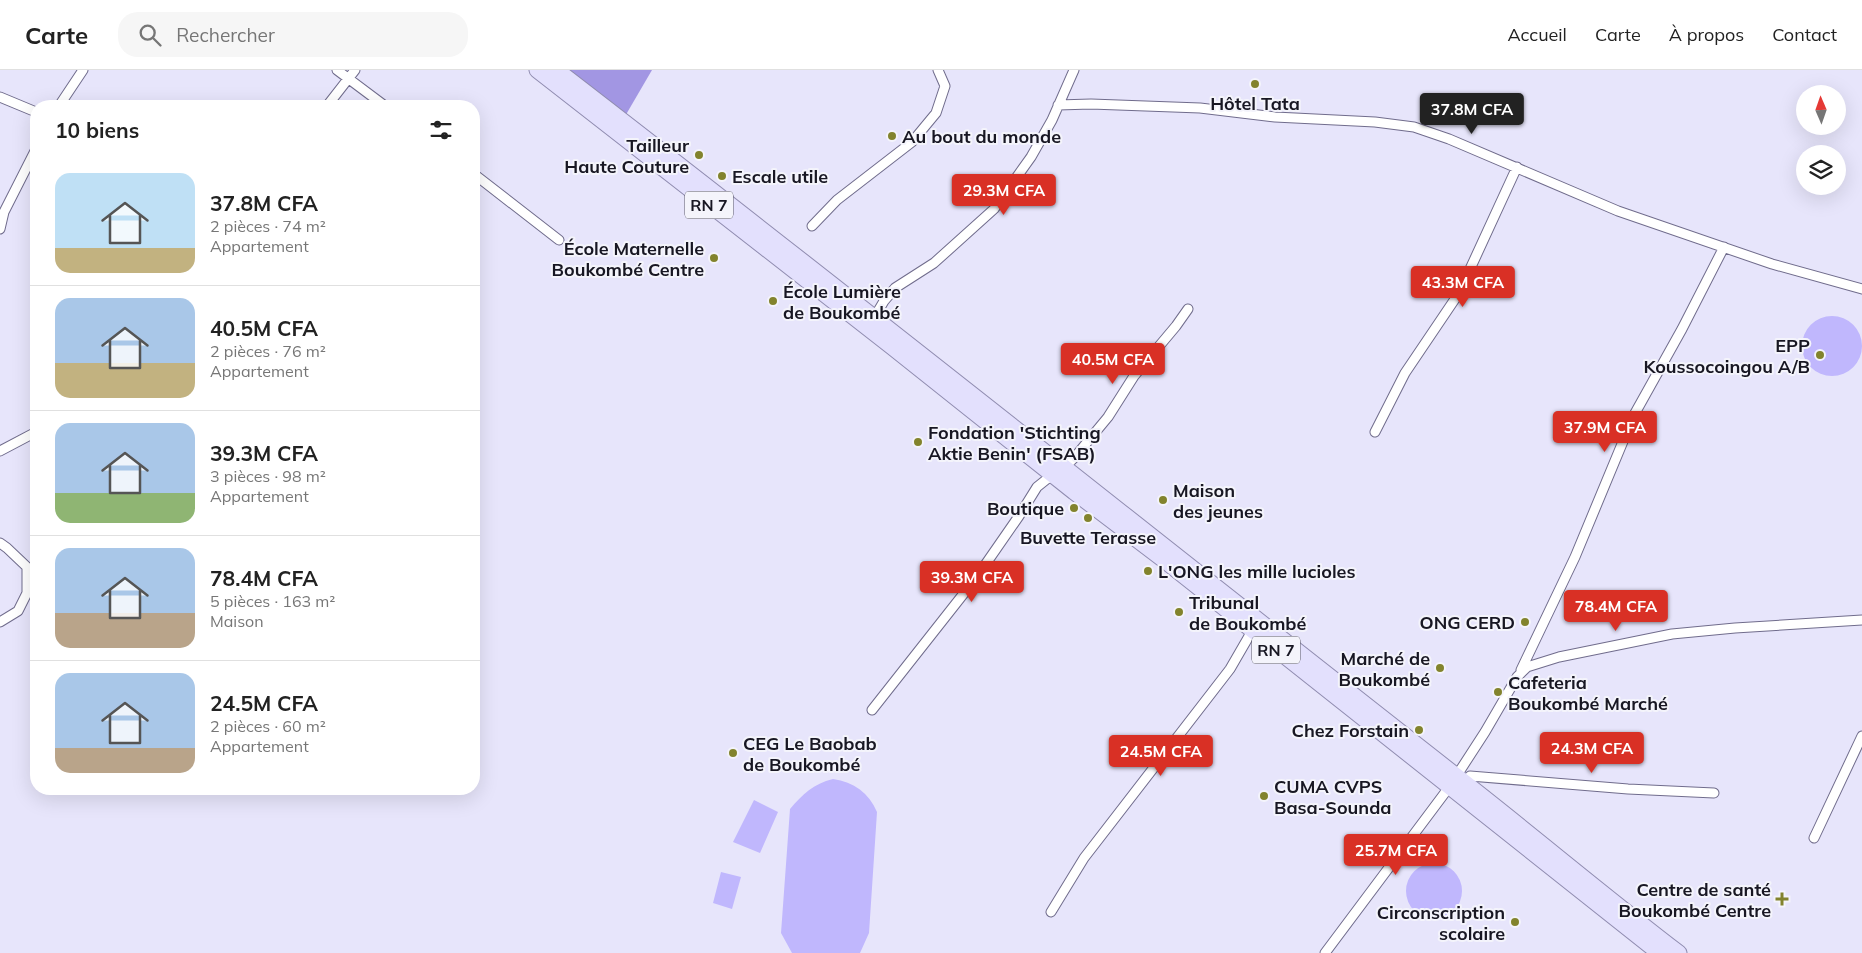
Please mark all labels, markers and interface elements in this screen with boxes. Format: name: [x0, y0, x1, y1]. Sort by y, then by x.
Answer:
search box: [118, 12, 468, 57]
text: Carte: [25, 20, 88, 50]
icon: search: [136, 21, 164, 49]
text: Rechercher: [176, 23, 275, 47]
text: Accueil: [1507, 23, 1567, 46]
text: Carte: [1595, 23, 1641, 46]
text: À propos: [1669, 23, 1744, 46]
text: Contact: [1772, 23, 1837, 46]
marker: Hôtel Tata: [1249, 78, 1261, 90]
north arrow: [1796, 85, 1846, 135]
map controls: [1796, 85, 1846, 195]
place label: Hôtel Tata: [1210, 92, 1300, 115]
pin: 37.8M CFA: [1415, 92, 1529, 135]
text: 37.8M CFA: [1431, 99, 1513, 119]
icon: filters: [427, 116, 455, 144]
text: 10 biens: [55, 117, 139, 143]
place label: Au bout du monde: [902, 125, 1061, 148]
marker: Au bout du monde: [886, 130, 898, 142]
place label: Tailleur Haute Couture: [564, 134, 690, 178]
button: layers: [1796, 145, 1846, 195]
marker: Tailleur Haute Couture: [693, 149, 705, 161]
place label: Escale utile: [732, 165, 828, 188]
marker: Escale utile: [716, 170, 728, 182]
pin: 29.3M CFA: [947, 174, 1061, 216]
text: 29.3M CFA: [963, 180, 1045, 200]
text: 37.8M CFA: [210, 190, 318, 216]
road number: RN 7: [685, 192, 733, 218]
icon: home: [95, 193, 155, 253]
text: 2 pièces · 74 m²: [210, 216, 326, 236]
text: Appartement: [210, 236, 309, 256]
place label: École Maternelle Boukombé Centre: [552, 237, 704, 281]
marker: École Maternelle Boukombé Centre: [708, 252, 720, 264]
pin: 43.3M CFA: [1406, 266, 1520, 308]
text: 43.3M CFA: [1422, 272, 1504, 292]
place label: École Lumière de Boukombé: [783, 280, 901, 324]
marker: École Lumière de Boukombé: [767, 295, 779, 307]
text: 40.5M CFA: [210, 315, 318, 341]
icon: home: [95, 318, 155, 378]
place label: EPP Koussocoingou A/B: [1643, 334, 1810, 378]
text: 2 pièces · 76 m²: [210, 341, 326, 361]
pin: 40.5M CFA: [1056, 342, 1170, 385]
text: 40.5M CFA: [1072, 349, 1154, 369]
marker: EPP Koussocoingou A/B: [1814, 349, 1826, 361]
text: Appartement: [210, 361, 309, 381]
pin: 37.9M CFA: [1548, 410, 1662, 453]
text: 37.9M CFA: [1564, 417, 1646, 437]
place label: Fondation 'Stichting Aktie Benin' (FSAB): [928, 421, 1101, 465]
marker: Fondation 'Stichting Aktie Benin' (FSAB): [912, 436, 924, 448]
text: 39.3M CFA: [210, 440, 318, 466]
icon: home: [95, 443, 155, 503]
text: 3 pièces · 98 m²: [210, 466, 326, 486]
place label: Maison des jeunes: [1173, 479, 1263, 523]
text: Appartement: [210, 486, 309, 506]
marker: Maison des jeunes: [1157, 494, 1169, 506]
place label: Boutique: [987, 497, 1064, 520]
marker: Boutique: [1068, 502, 1080, 514]
marker: Buvette Terasse: [1082, 512, 1094, 524]
place label: Buvette Terasse: [1020, 526, 1156, 549]
pin: 39.3M CFA: [915, 560, 1029, 603]
place label: L'ONG les mille lucioles: [1158, 560, 1355, 583]
text: 78.4M CFA: [210, 565, 318, 591]
marker: L'ONG les mille lucioles: [1142, 565, 1154, 577]
text: 39.3M CFA: [931, 567, 1013, 587]
icon: home: [95, 568, 155, 628]
pin: 78.4M CFA: [1559, 590, 1673, 632]
text: 5 pièces · 163 m²: [210, 591, 335, 611]
place label: Tribunal de Boukombé: [1189, 591, 1307, 635]
text: 78.4M CFA: [1575, 596, 1657, 616]
marker: Tribunal de Boukombé: [1173, 606, 1185, 618]
text: Maison: [210, 611, 264, 631]
place label: ONG CERD: [1420, 611, 1515, 634]
marker: ONG CERD: [1519, 616, 1531, 628]
road number: RN 7: [1252, 636, 1300, 664]
place label: Marché de Boukombé: [1339, 647, 1430, 691]
marker: Marché de Boukombé: [1434, 662, 1446, 674]
place label: Cafeteria Boukombé Marché: [1508, 671, 1668, 715]
marker: Cafeteria Boukombé Marché: [1492, 686, 1504, 698]
text: 24.5M CFA: [210, 690, 318, 716]
icon: home: [95, 693, 155, 753]
text: 2 pièces · 60 m²: [210, 716, 326, 736]
place label: Chez Forstain: [1292, 719, 1409, 742]
marker: Chez Forstain: [1413, 724, 1425, 736]
place label: CEG Le Baobab de Boukombé: [743, 732, 877, 776]
pin: 24.3M CFA: [1535, 732, 1649, 774]
pin: 24.5M CFA: [1104, 734, 1218, 777]
text: Appartement: [210, 736, 309, 756]
text: 24.3M CFA: [1551, 738, 1633, 758]
text: 24.5M CFA: [1120, 741, 1202, 761]
marker: CEG Le Baobab de Boukombé: [727, 747, 739, 759]
place label: CUMA CVPS Basa-Sounda: [1274, 775, 1391, 819]
marker: CUMA CVPS Basa-Sounda: [1258, 790, 1270, 802]
pin: 25.7M CFA: [1339, 834, 1453, 876]
text: 25.7M CFA: [1355, 840, 1437, 860]
place label: Centre de santé Boukombé Centre: [1619, 878, 1771, 922]
marker: Centre de santé Boukombé Centre: [1775, 892, 1789, 906]
place label: Circonscription scolaire: [1377, 901, 1505, 945]
marker: Circonscription scolaire: [1509, 916, 1521, 928]

